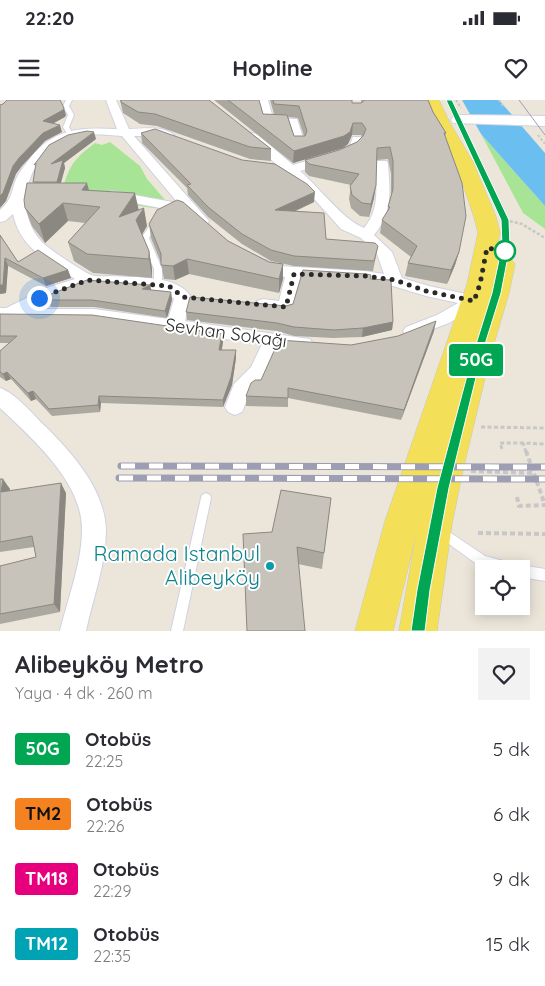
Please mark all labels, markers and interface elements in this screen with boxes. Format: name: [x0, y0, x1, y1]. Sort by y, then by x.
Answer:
text: 22:20: [25, 6, 74, 30]
icon: menu: [15, 54, 43, 82]
text: Hopline: [232, 54, 313, 82]
icon: heart: [502, 54, 530, 82]
unlabelled marker: [494, 240, 516, 262]
your location: [27, 286, 52, 311]
street label: Sevhan Sokağı: [164, 313, 288, 352]
line badge: 50G: [447, 344, 505, 376]
text: 50G: [459, 348, 493, 371]
place label: Ramada Istanbul Alibeyköy: [93, 540, 260, 590]
marker: Ramada Istanbul Alibeyköy: [264, 560, 276, 572]
map controls: [475, 560, 530, 615]
button: locate: [475, 560, 530, 615]
button: heart: [478, 648, 530, 700]
text: Alibeyköy Metro: [15, 649, 204, 679]
text: Yaya · 4 dk · 260 m: [15, 683, 153, 703]
text: Otobüs: [85, 727, 151, 751]
text: 50G: [26, 737, 59, 760]
text: 5 dk: [493, 737, 530, 761]
text: 22:25: [85, 751, 123, 771]
text: Otobüs: [86, 792, 152, 816]
text: TM2: [25, 802, 61, 825]
text: 6 dk: [493, 802, 530, 826]
text: 22:26: [86, 816, 124, 836]
text: Otobüs: [93, 857, 159, 881]
text: TM18: [25, 867, 68, 890]
text: 9 dk: [493, 867, 530, 891]
text: 22:29: [93, 881, 131, 901]
text: Otobüs: [93, 922, 159, 946]
text: TM12: [25, 932, 68, 955]
text: 15 dk: [486, 932, 530, 956]
text: 22:35: [93, 946, 131, 966]

